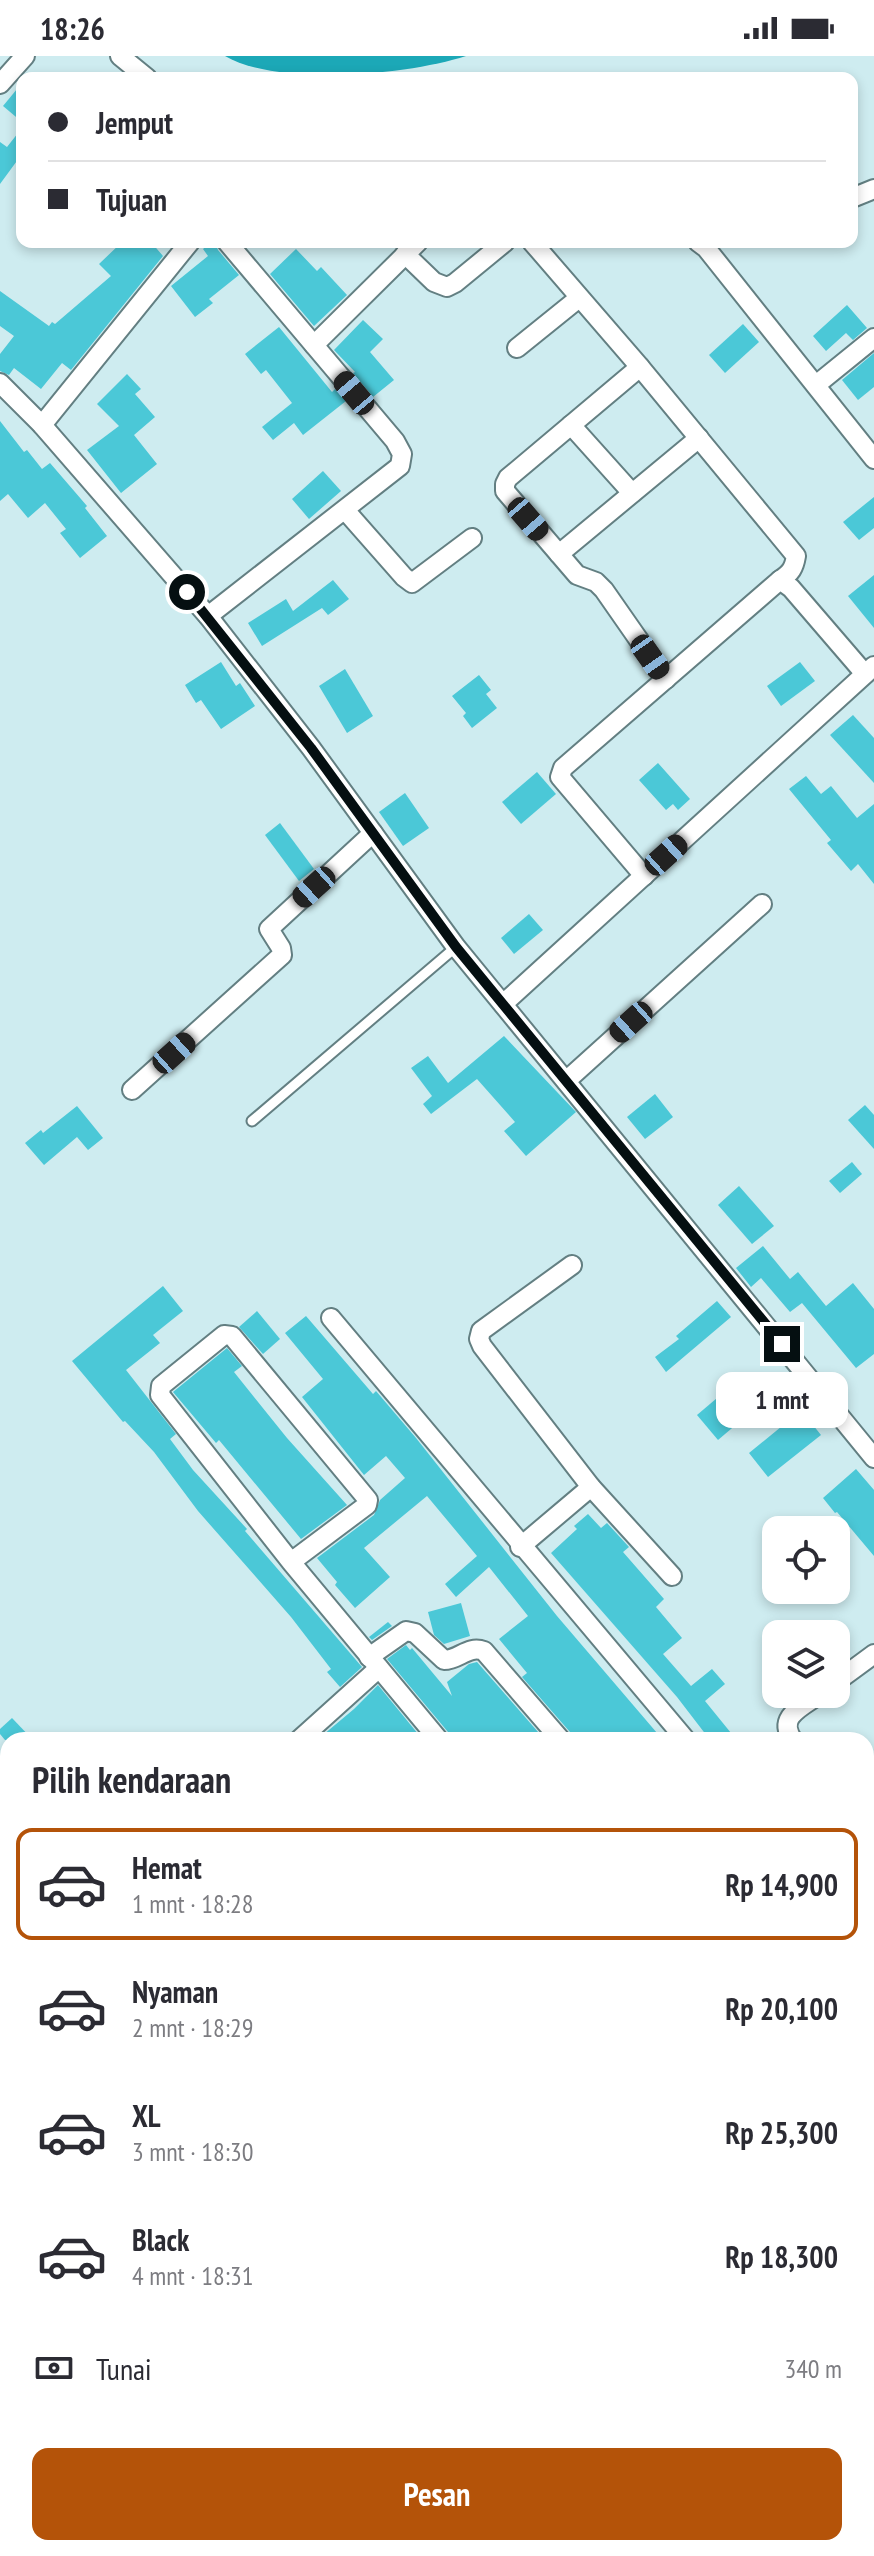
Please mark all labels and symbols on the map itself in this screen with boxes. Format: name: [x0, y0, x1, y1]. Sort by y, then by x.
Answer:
car: [329, 367, 379, 419]
car: [503, 493, 553, 545]
route start: [169, 574, 205, 610]
car: [626, 630, 674, 684]
car: [640, 830, 692, 880]
car: [288, 862, 340, 912]
car: [605, 997, 657, 1047]
car: [148, 1028, 200, 1078]
route end: [764, 1326, 800, 1362]
callout: 1 mnt: [716, 1372, 848, 1428]

